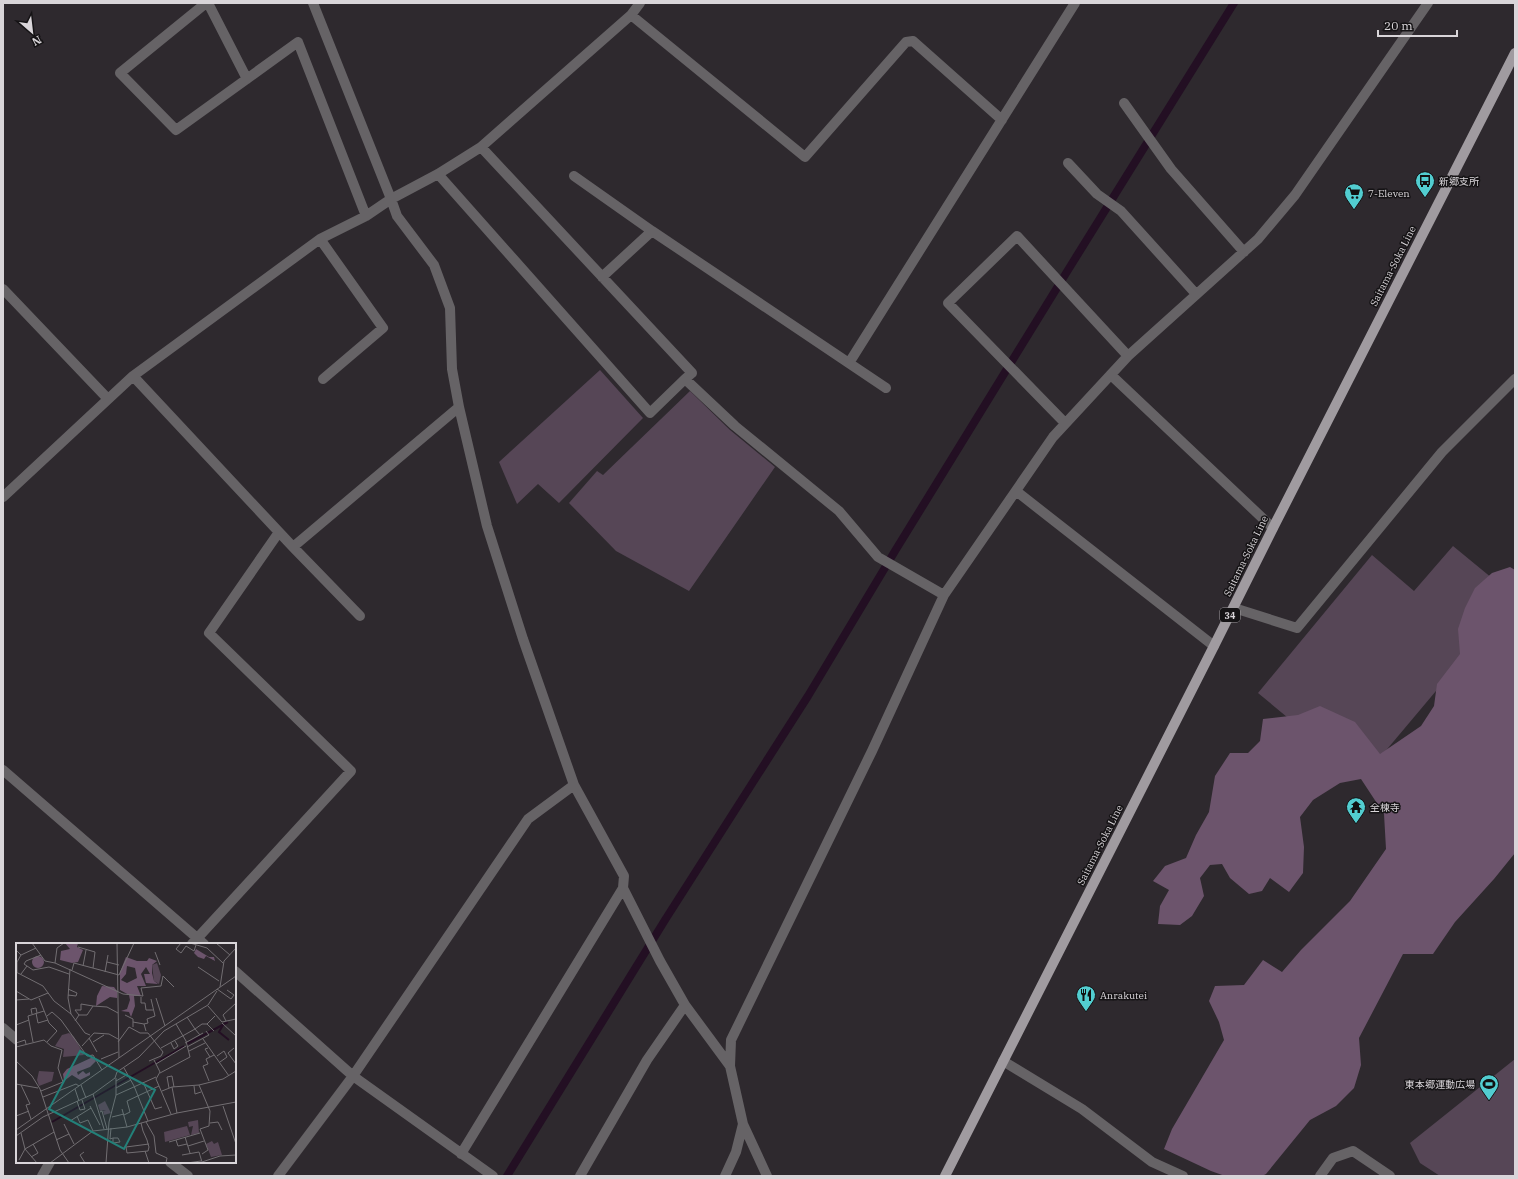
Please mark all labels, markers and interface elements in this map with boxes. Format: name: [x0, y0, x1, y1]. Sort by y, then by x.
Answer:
north arrow: [12, 12, 52, 52]
scale bar: [1378, 12, 1457, 38]
text: 20 m: [1384, 18, 1413, 33]
text: N: [29, 33, 44, 49]
bus stop icon: 新郷支所: [1414, 170, 1436, 198]
place label: 新郷支所: [1439, 175, 1479, 188]
supermarket icon: 7-Eleven: [1343, 182, 1365, 210]
place label: 7-Eleven: [1368, 187, 1410, 200]
street label: Saitama-Soka Line: [1367, 224, 1419, 308]
street label: Saitama-Soka Line: [1221, 514, 1271, 598]
road number: 34: [1220, 608, 1240, 622]
temple icon: 全棟寺: [1345, 796, 1367, 824]
place label: 全棟寺: [1370, 801, 1400, 814]
street label: Saitama-Soka Line: [1074, 803, 1126, 887]
inset map: [16, 943, 236, 1163]
restaurant icon: Anrakutei: [1075, 984, 1097, 1012]
place label: Anrakutei: [1100, 989, 1147, 1002]
sports icon: 東本郷運動広場: [1478, 1073, 1500, 1101]
place label: 東本郷運動広場: [1405, 1078, 1475, 1091]

